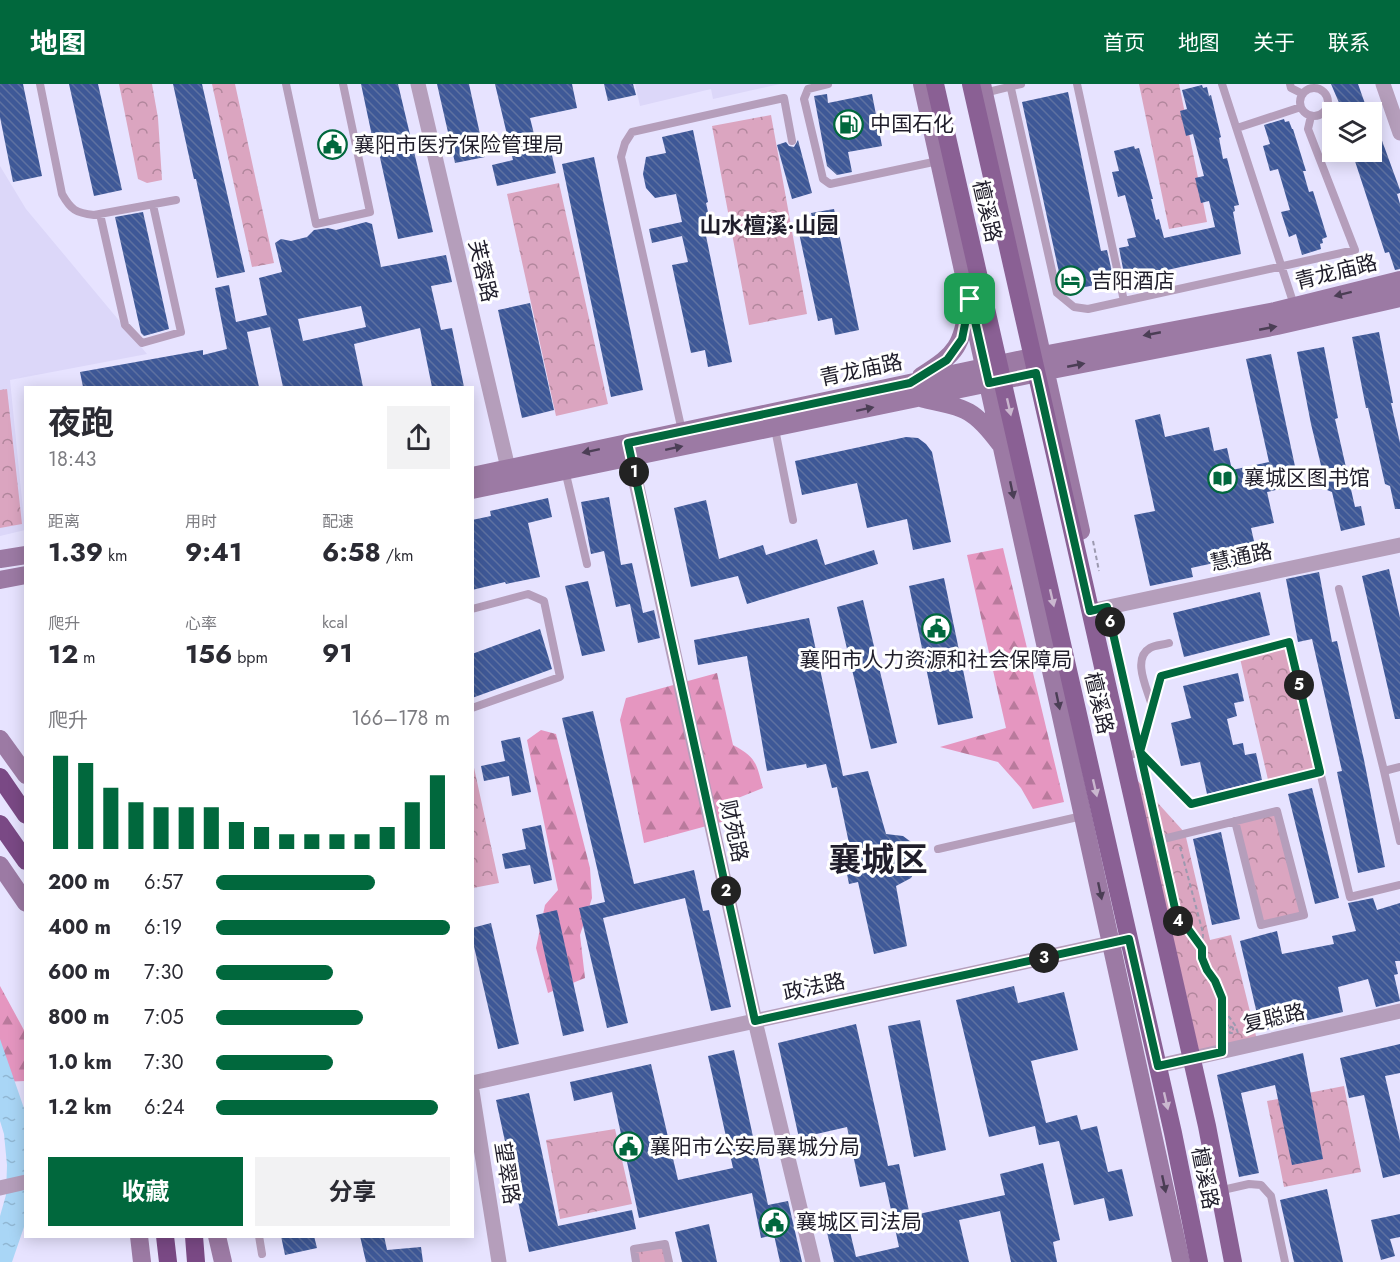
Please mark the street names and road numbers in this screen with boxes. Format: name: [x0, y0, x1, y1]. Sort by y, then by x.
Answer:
street label: 檀溪路: [965, 177, 1009, 245]
street label: 芙蓉路: [461, 237, 505, 305]
street label: 青龙庙路: [1292, 247, 1380, 297]
street label: 青龙庙路: [817, 347, 905, 393]
street label: 慧通路: [1207, 536, 1275, 578]
street label: 檀溪路: [1077, 669, 1121, 737]
street label: 财苑路: [713, 797, 755, 865]
street label: 政法路: [780, 966, 848, 1008]
street label: 复聪路: [1240, 996, 1308, 1040]
street label: 望翠路: [487, 1140, 527, 1206]
street label: 檀溪路: [1184, 1144, 1226, 1212]

